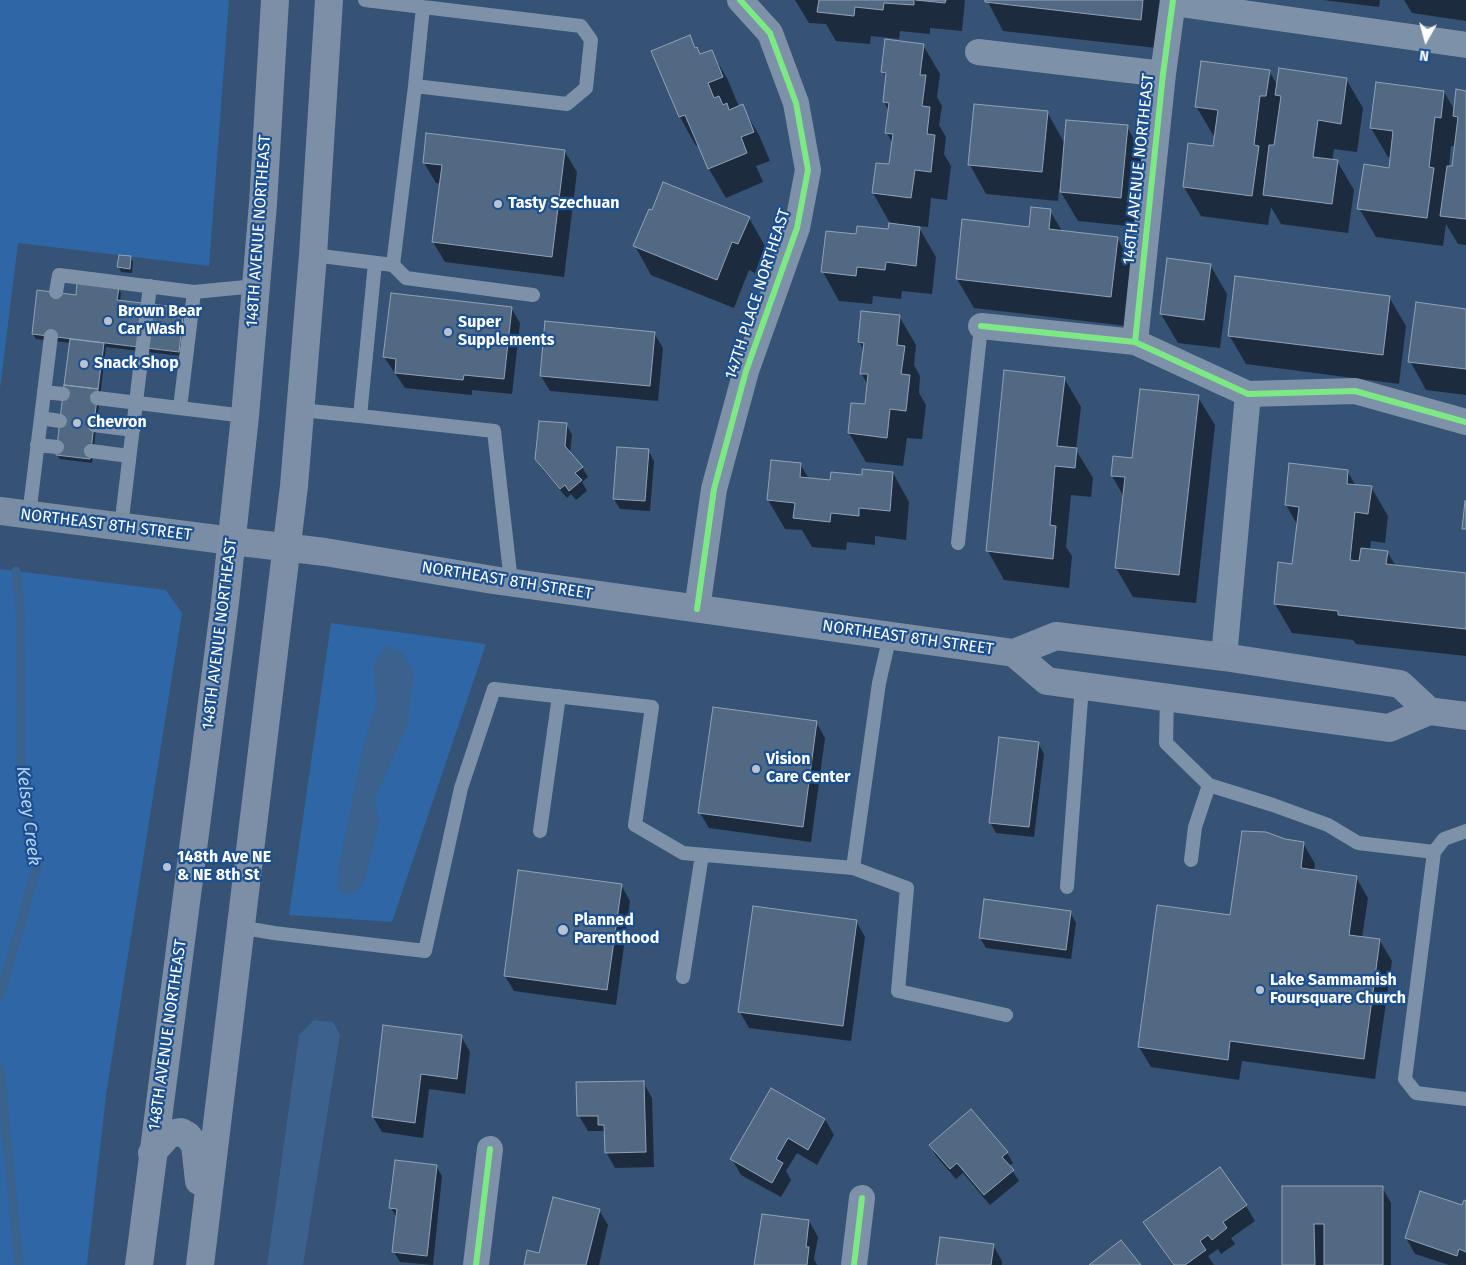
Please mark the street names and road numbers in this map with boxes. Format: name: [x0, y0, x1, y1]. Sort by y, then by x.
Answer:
street label: 146TH AVENUE NORTHEAST: [1119, 72, 1159, 266]
street label: 148TH AVENUE NORTHEAST: [243, 134, 275, 328]
street label: 147TH PLACE NORTHEAST: [721, 206, 795, 382]
street label: NORTHEAST 8TH STREET: [19, 505, 193, 545]
street label: 148TH AVENUE NORTHEAST: [199, 537, 241, 731]
street label: NORTHEAST 8TH STREET: [420, 558, 594, 604]
street label: NORTHEAST 8TH STREET: [821, 616, 995, 660]
street label: 148TH AVENUE NORTHEAST: [145, 938, 191, 1132]

